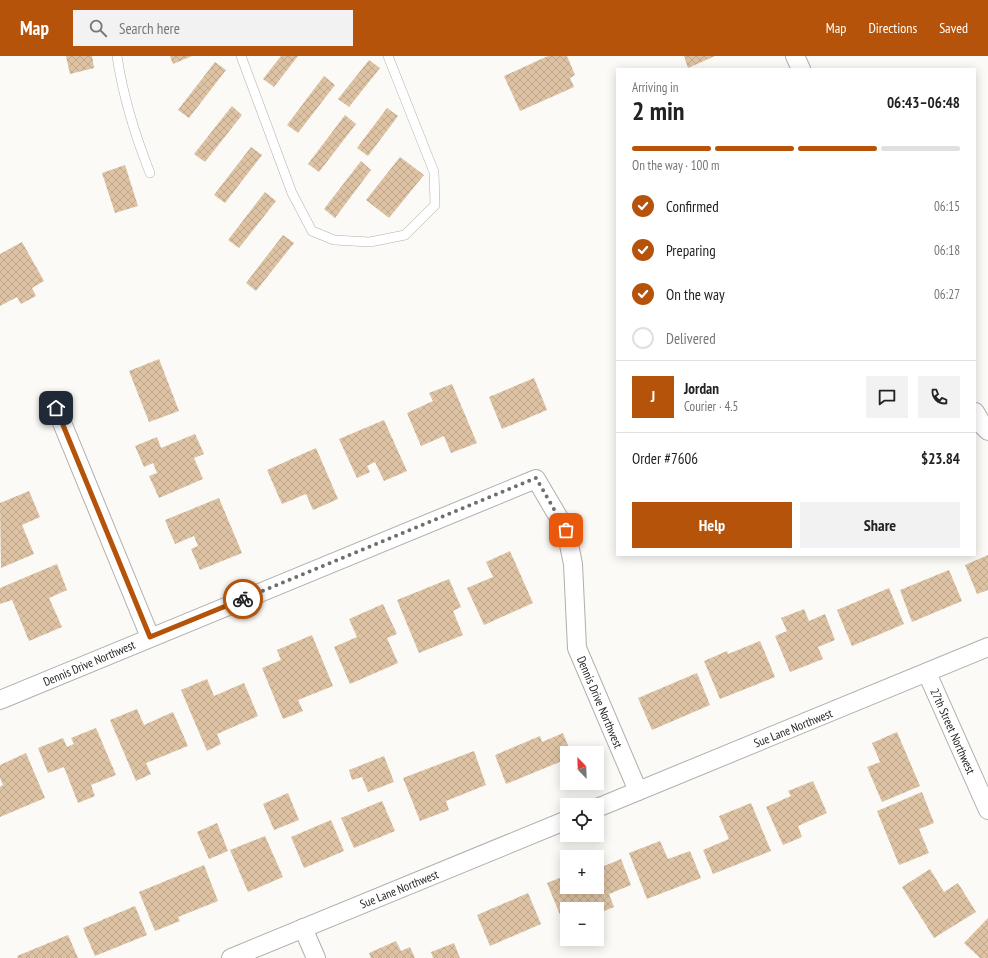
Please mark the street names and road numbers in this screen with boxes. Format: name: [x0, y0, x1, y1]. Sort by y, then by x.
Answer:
street label: Dennis Drive Northwest: [41, 637, 138, 689]
street label: Dennis Drive Northwest: [574, 654, 626, 751]
street label: 27th Street Northwest: [927, 686, 979, 777]
street label: Sue Lane Northwest: [752, 705, 835, 751]
street label: Sue Lane Northwest: [358, 866, 441, 912]

